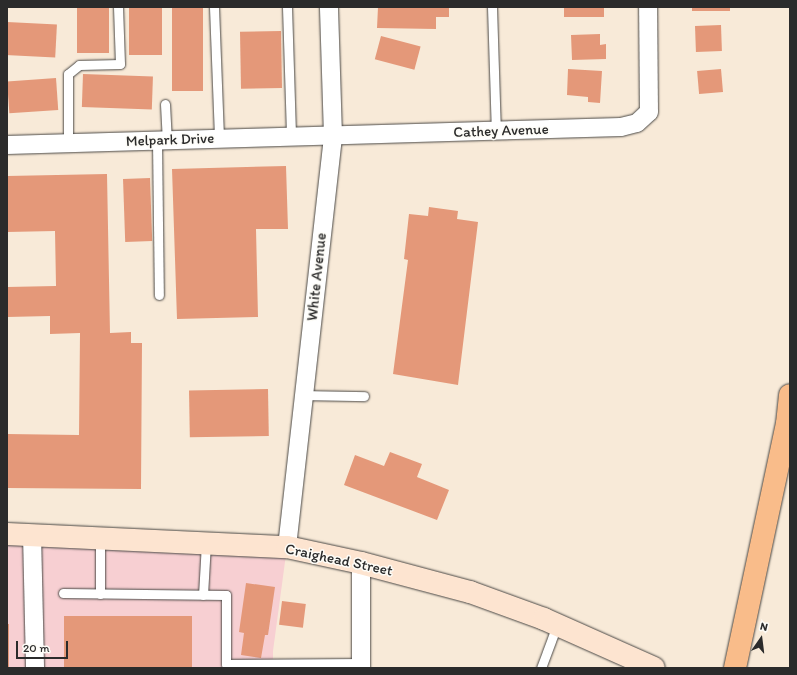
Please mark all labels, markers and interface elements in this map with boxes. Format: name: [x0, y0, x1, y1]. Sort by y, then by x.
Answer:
street label: Cathey Avenue: [453, 120, 549, 142]
street label: Melpark Drive: [125, 129, 215, 151]
street label: White Avenue: [303, 232, 331, 322]
street label: Craighead Street: [284, 540, 394, 580]
north arrow: [741, 619, 781, 659]
text: N: [759, 620, 769, 634]
scale bar: [18, 633, 70, 659]
text: 20 m: [23, 641, 50, 655]

